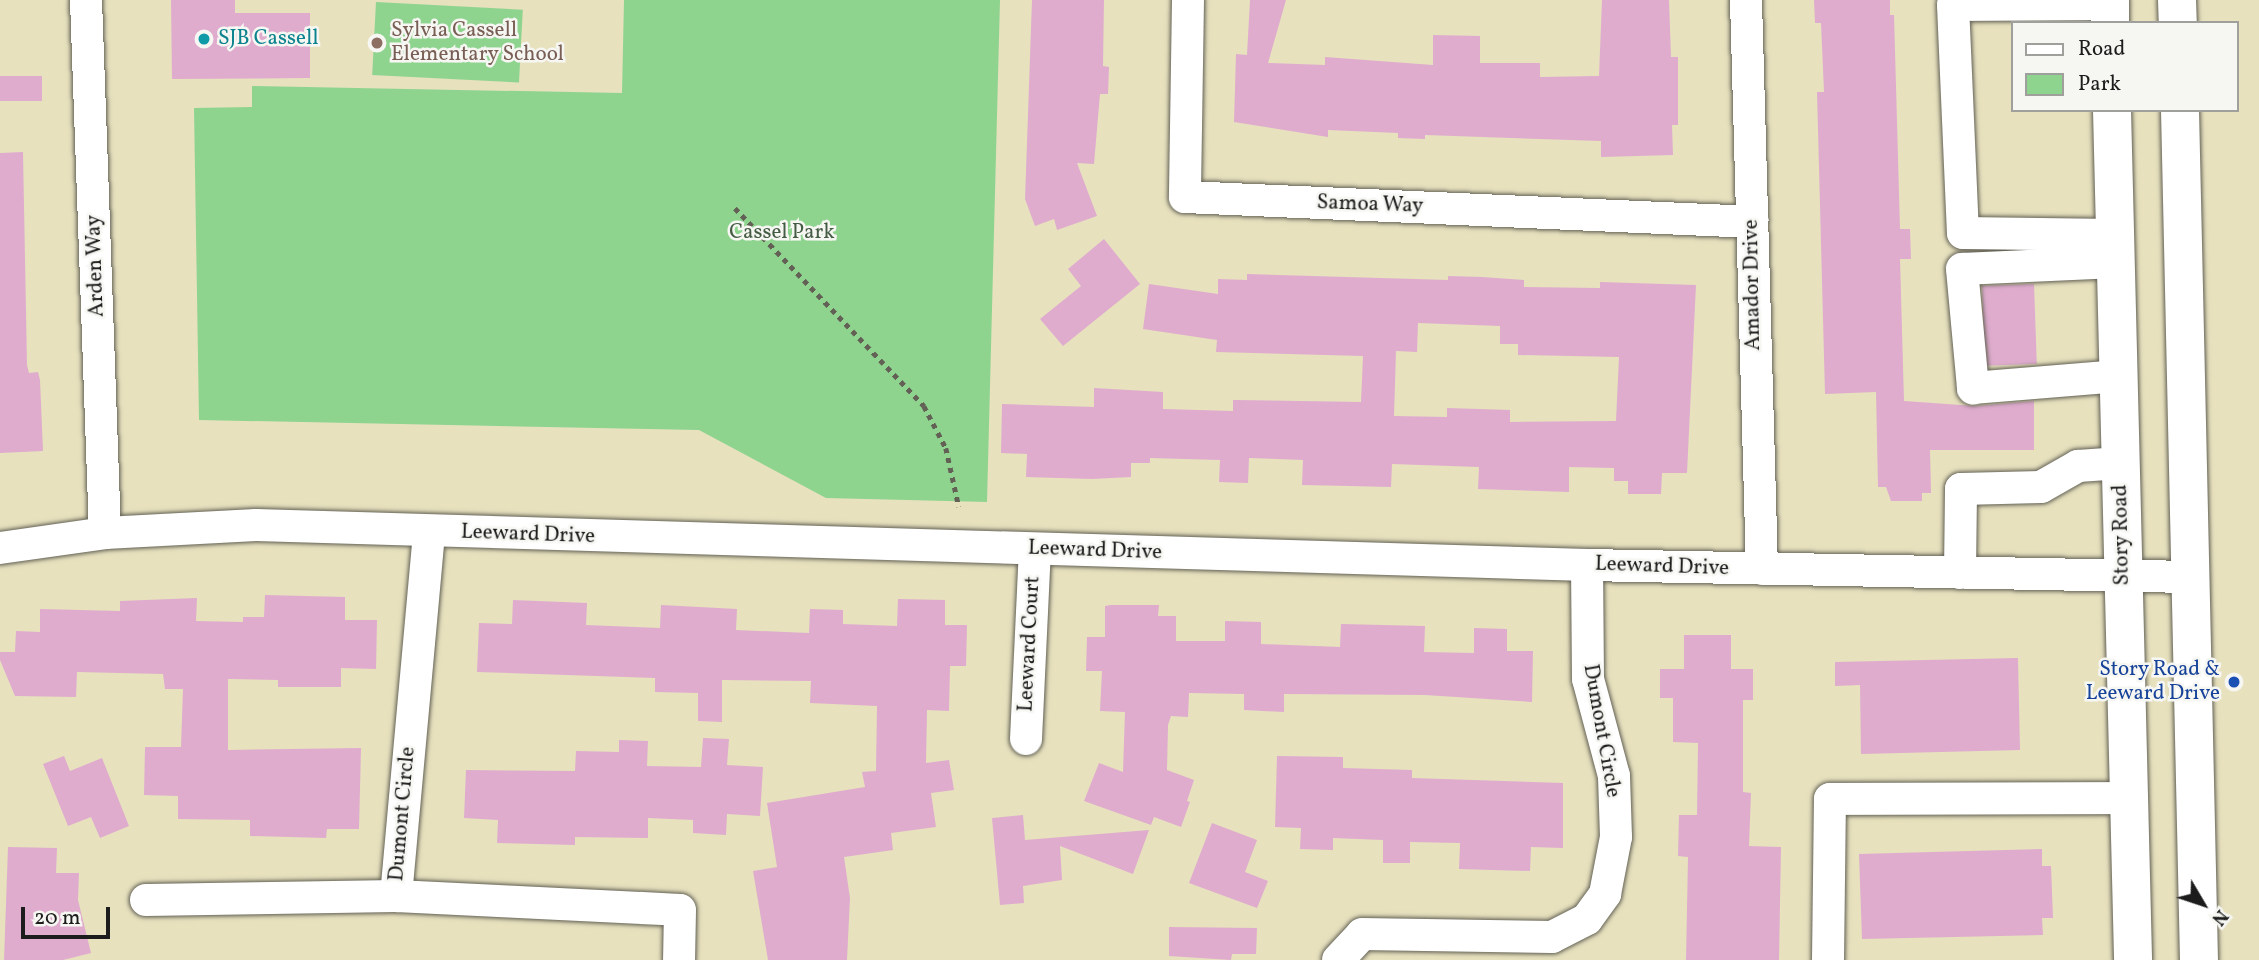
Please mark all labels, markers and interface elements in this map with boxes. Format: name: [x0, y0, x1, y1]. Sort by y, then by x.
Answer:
place label: Sylvia Cassell Elementary School: [391, 18, 565, 68]
legend: [2010, 21, 2238, 112]
place label: SJB Cassell: [218, 26, 318, 52]
marker: SJB Cassell: [196, 31, 212, 47]
marker: Sylvia Cassell Elementary School: [369, 35, 385, 51]
text: Road: [2078, 35, 2125, 64]
text: Park: [2078, 70, 2121, 99]
street label: Samoa Way: [1316, 191, 1424, 219]
street label: Arden Way: [82, 214, 110, 318]
street label: Amador Drive: [1739, 219, 1767, 351]
park label: Cassel Park: [729, 220, 835, 246]
street label: Story Road: [2109, 484, 2135, 586]
street label: Leeward Drive: [460, 520, 596, 550]
street label: Leeward Drive: [1027, 536, 1163, 566]
street label: Leeward Drive: [1594, 552, 1730, 582]
street label: Leeward Court: [1014, 575, 1046, 713]
place label: Story Road & Leeward Drive: [2086, 657, 2220, 707]
street label: Dumont Circle: [1577, 662, 1625, 800]
marker: Story Road & Leeward Drive: [2226, 674, 2242, 690]
street label: Dumont Circle: [385, 746, 421, 882]
north arrow: [2168, 869, 2238, 939]
scale bar: [24, 894, 114, 938]
text: 20 m: [34, 904, 80, 933]
text: N: [2205, 904, 2234, 931]

